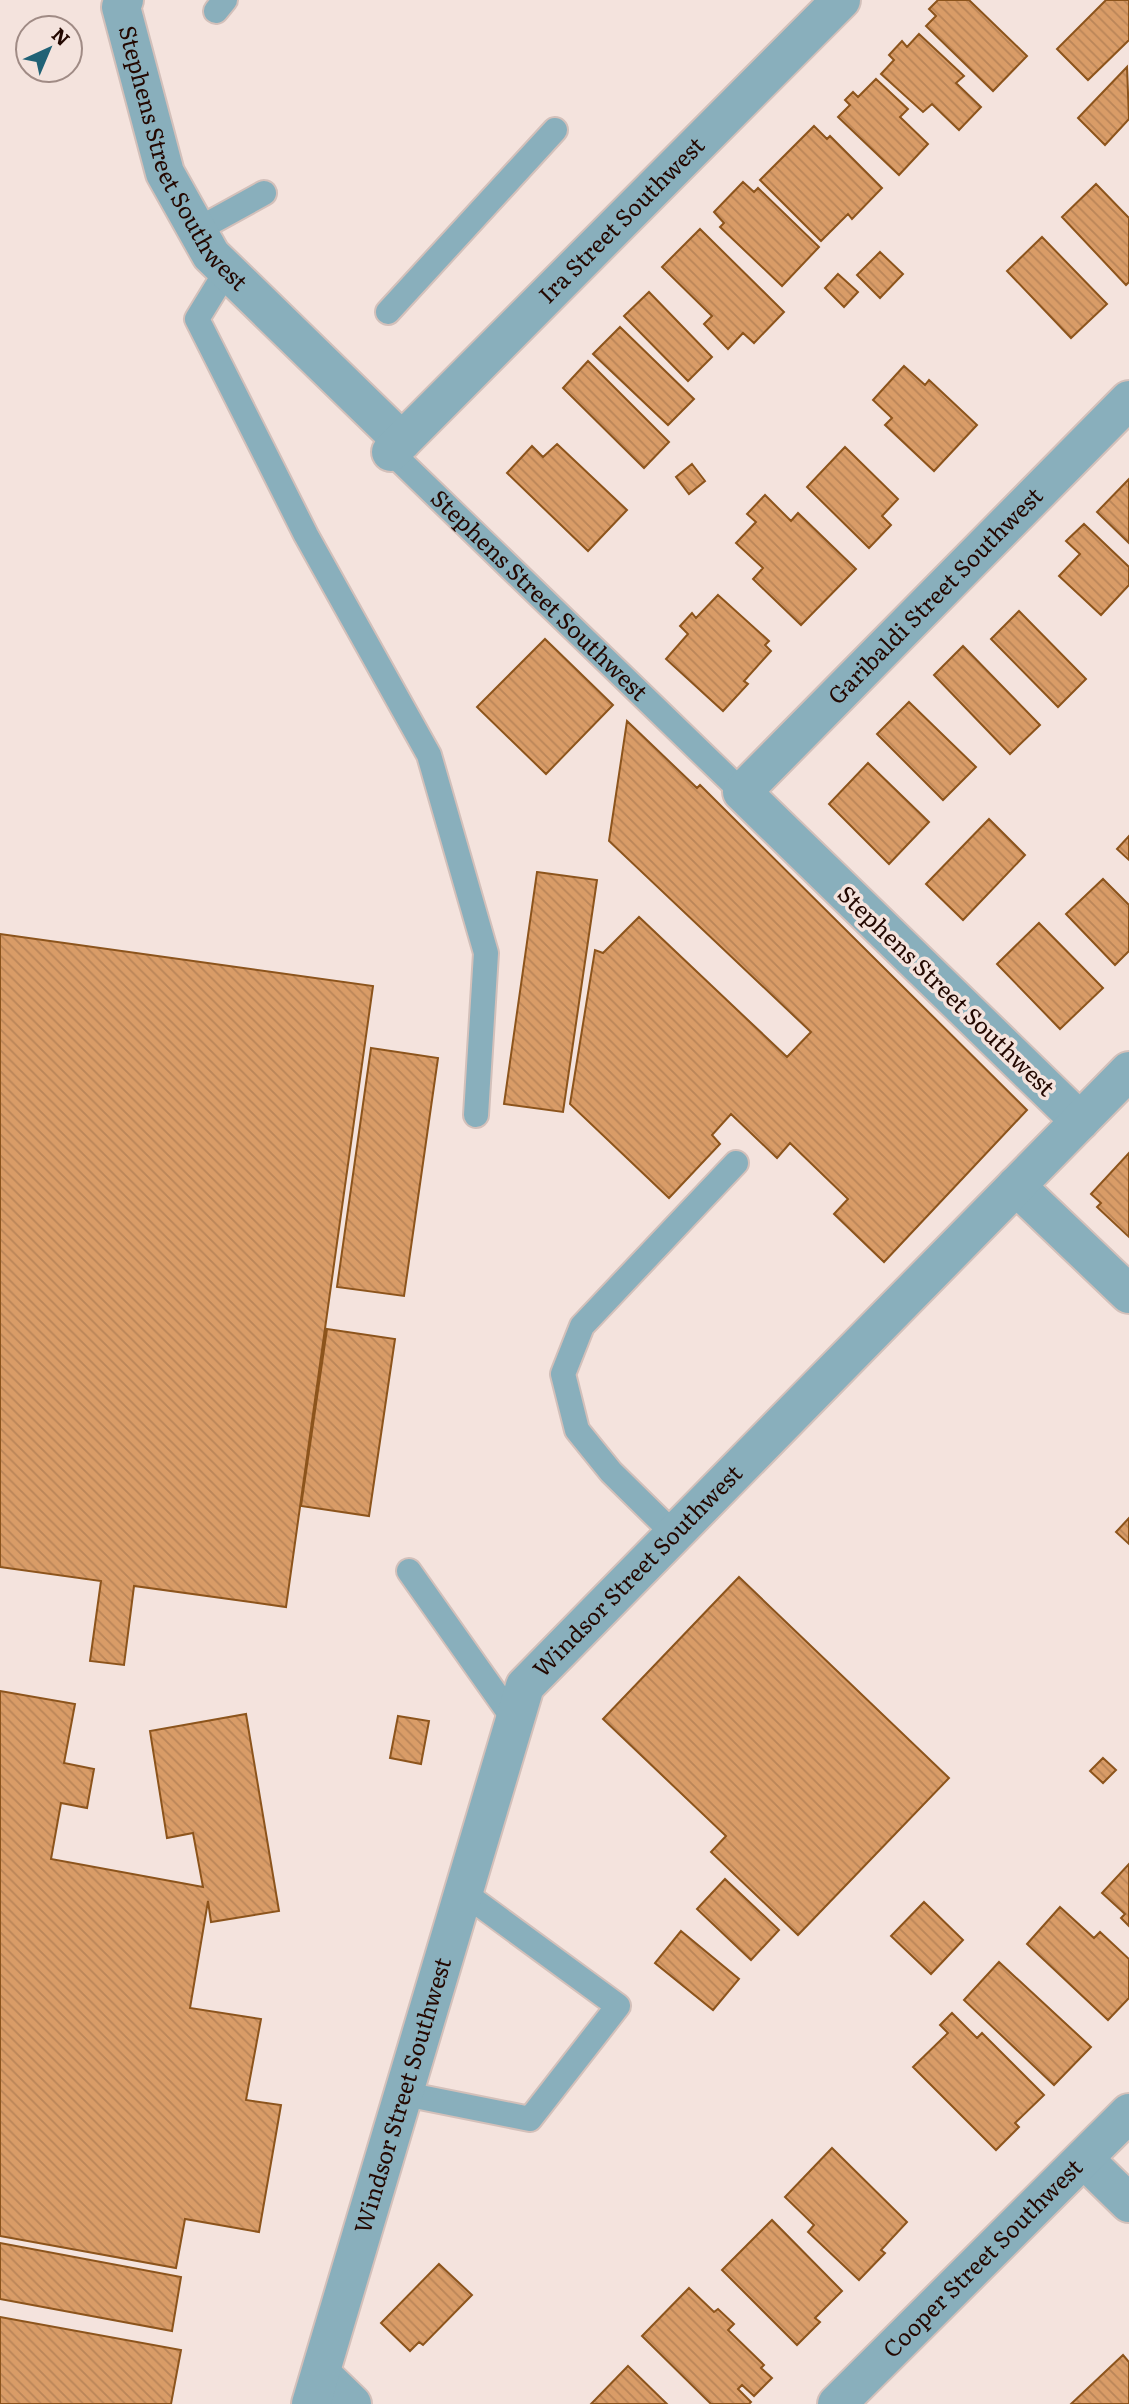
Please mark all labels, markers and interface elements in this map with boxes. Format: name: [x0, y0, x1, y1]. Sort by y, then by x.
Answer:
north arrow: [14, 14, 84, 84]
text: N: [46, 20, 77, 52]
street label: Stephens Street Southwest: [112, 21, 257, 298]
street label: Ira Street Southwest: [530, 127, 712, 310]
street label: Garibaldi Street Southwest: [819, 478, 1050, 711]
street label: Stephens Street Southwest: [424, 481, 657, 708]
street label: Stephens Street Southwest: [831, 876, 1064, 1103]
street label: Windsor Street Southwest: [524, 1455, 749, 1684]
street label: Windsor Street Southwest: [344, 1952, 458, 2237]
street label: Cooper Street Southwest: [874, 2149, 1090, 2364]

